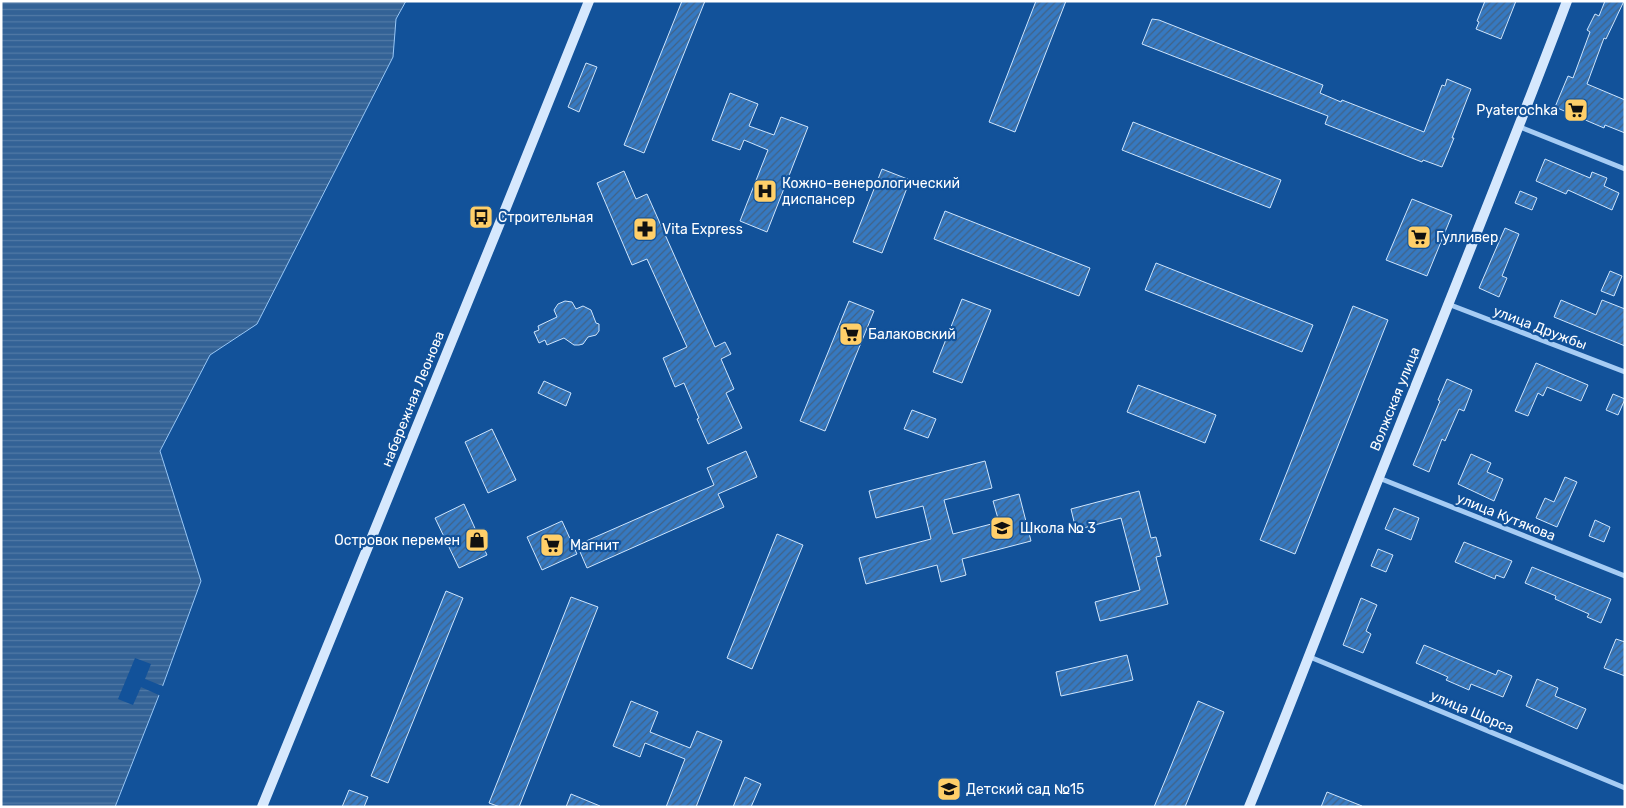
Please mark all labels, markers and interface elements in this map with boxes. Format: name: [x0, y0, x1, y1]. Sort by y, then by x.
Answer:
supermarket icon: Pyaterochka: [1563, 97, 1589, 123]
place label: Pyaterochka: [1476, 102, 1558, 119]
place label: Кожно-венерологический диспансер: [782, 175, 960, 208]
hospital icon: Кожно-венерологический диспансер: [752, 178, 778, 204]
bus stop icon: Строительная: [468, 204, 494, 230]
place label: Строительная: [498, 209, 593, 226]
pharmacy icon: Vita Express: [632, 216, 658, 242]
place label: Vita Express: [662, 221, 743, 238]
supermarket icon: Гулливер: [1406, 224, 1432, 250]
place label: Гулливер: [1436, 229, 1498, 246]
street label: улица Дружбы: [1491, 302, 1589, 354]
supermarket icon: Балаковский: [838, 321, 864, 347]
place label: Балаковский: [868, 326, 956, 343]
street label: набережная Леонова: [378, 329, 448, 469]
street label: Волжская улица: [1366, 344, 1424, 454]
street label: улица Кутякова: [1454, 489, 1558, 545]
school or university icon: Школа № 3: [989, 515, 1015, 541]
place label: Школа № 3: [1020, 520, 1096, 537]
shop icon: Островок перемен: [464, 527, 490, 553]
place label: Островок перемен: [334, 532, 460, 549]
supermarket icon: Магнит: [539, 532, 565, 558]
place label: Магнит: [570, 537, 619, 554]
street label: улица Щорса: [1428, 687, 1516, 737]
school or university icon: Детский сад №15: [936, 776, 962, 802]
place label: Детский сад №15: [966, 781, 1084, 798]

